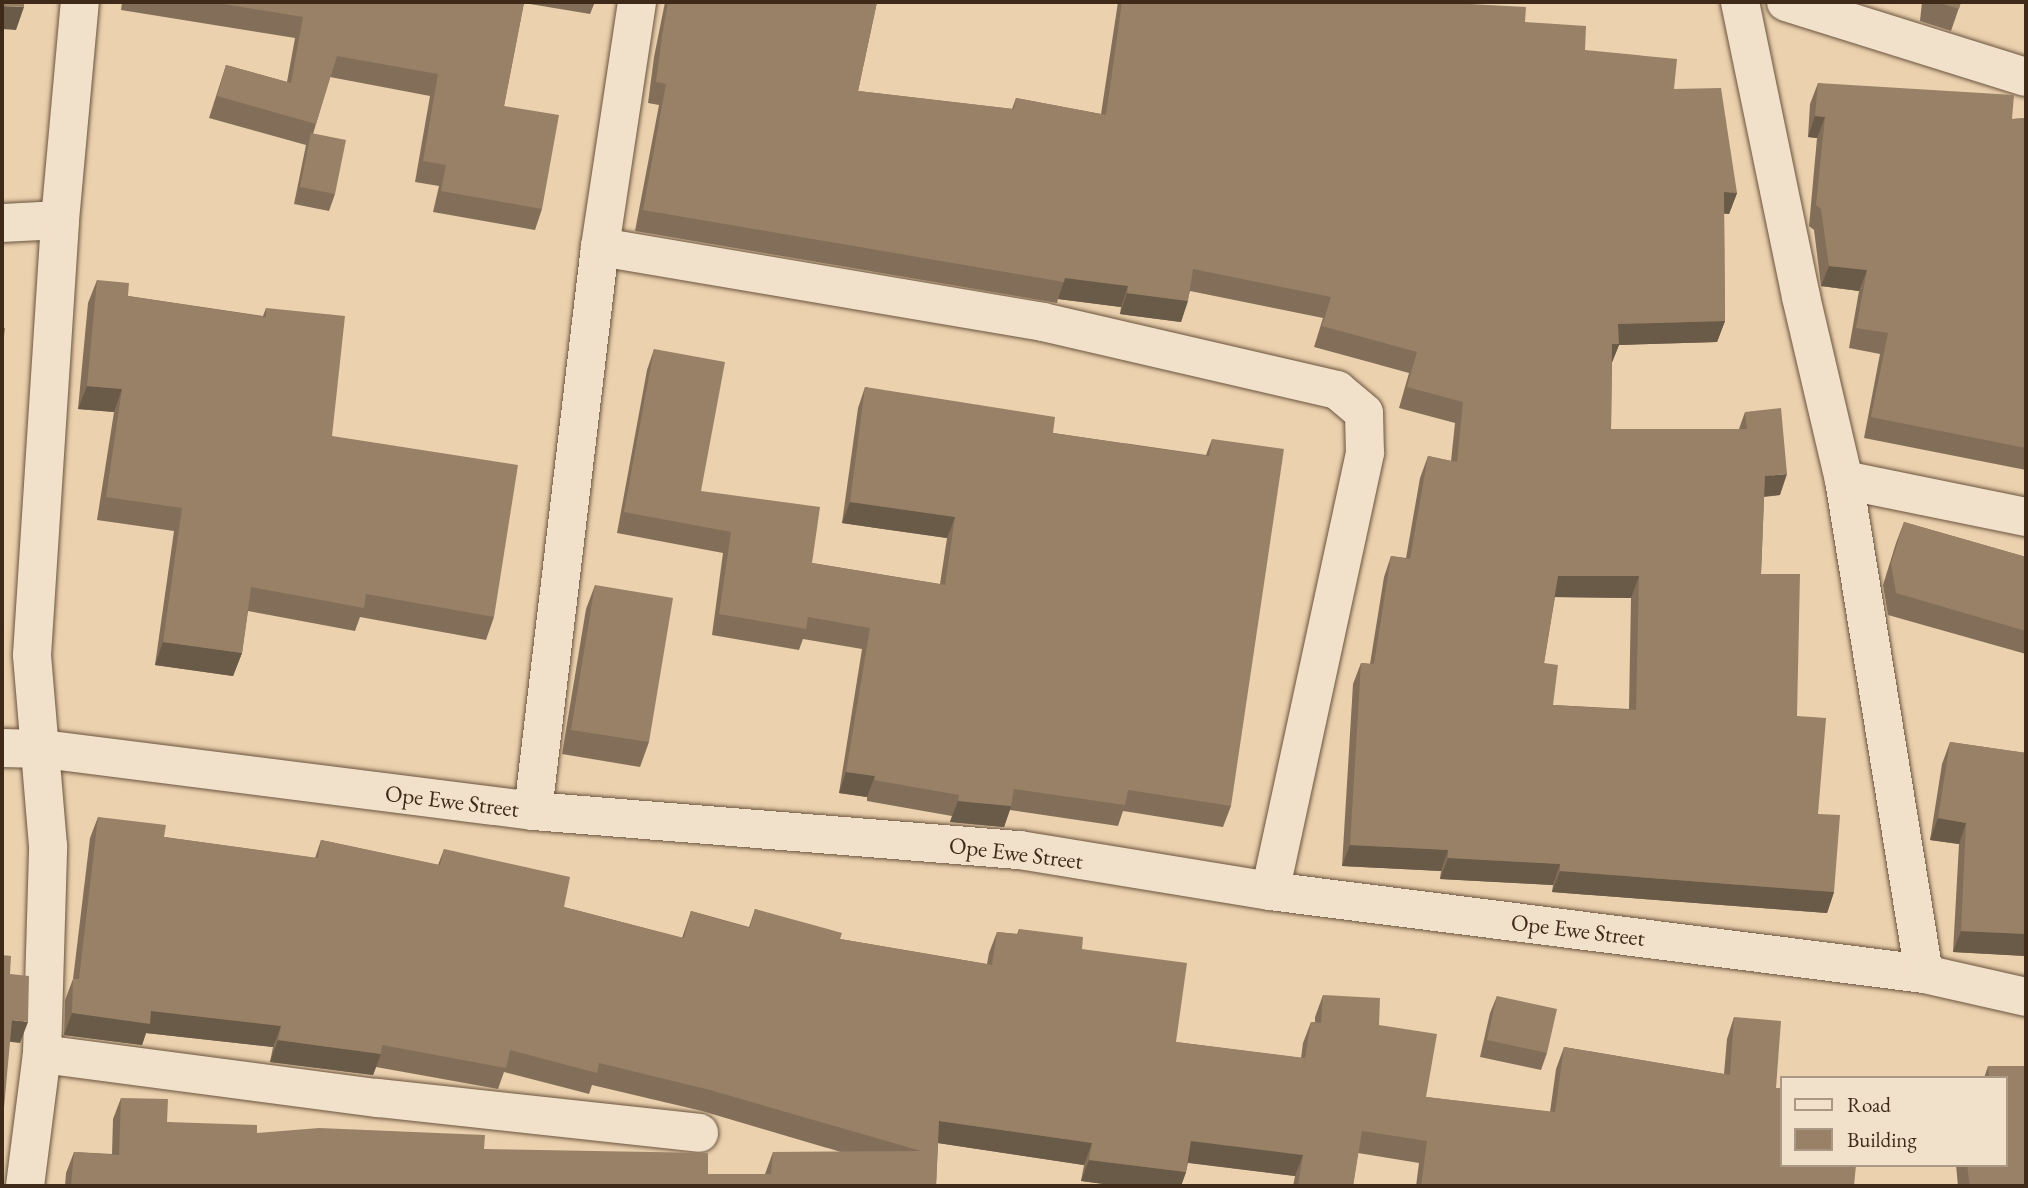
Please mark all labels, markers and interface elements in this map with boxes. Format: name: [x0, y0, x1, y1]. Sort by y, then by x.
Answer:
street label: Ope Ewe Street: [384, 779, 520, 823]
street label: Ope Ewe Street: [948, 831, 1084, 875]
street label: Ope Ewe Street: [1510, 908, 1646, 952]
legend: [1780, 1076, 2007, 1167]
text: Road: [1847, 1091, 1891, 1118]
text: Building: [1847, 1126, 1917, 1153]

